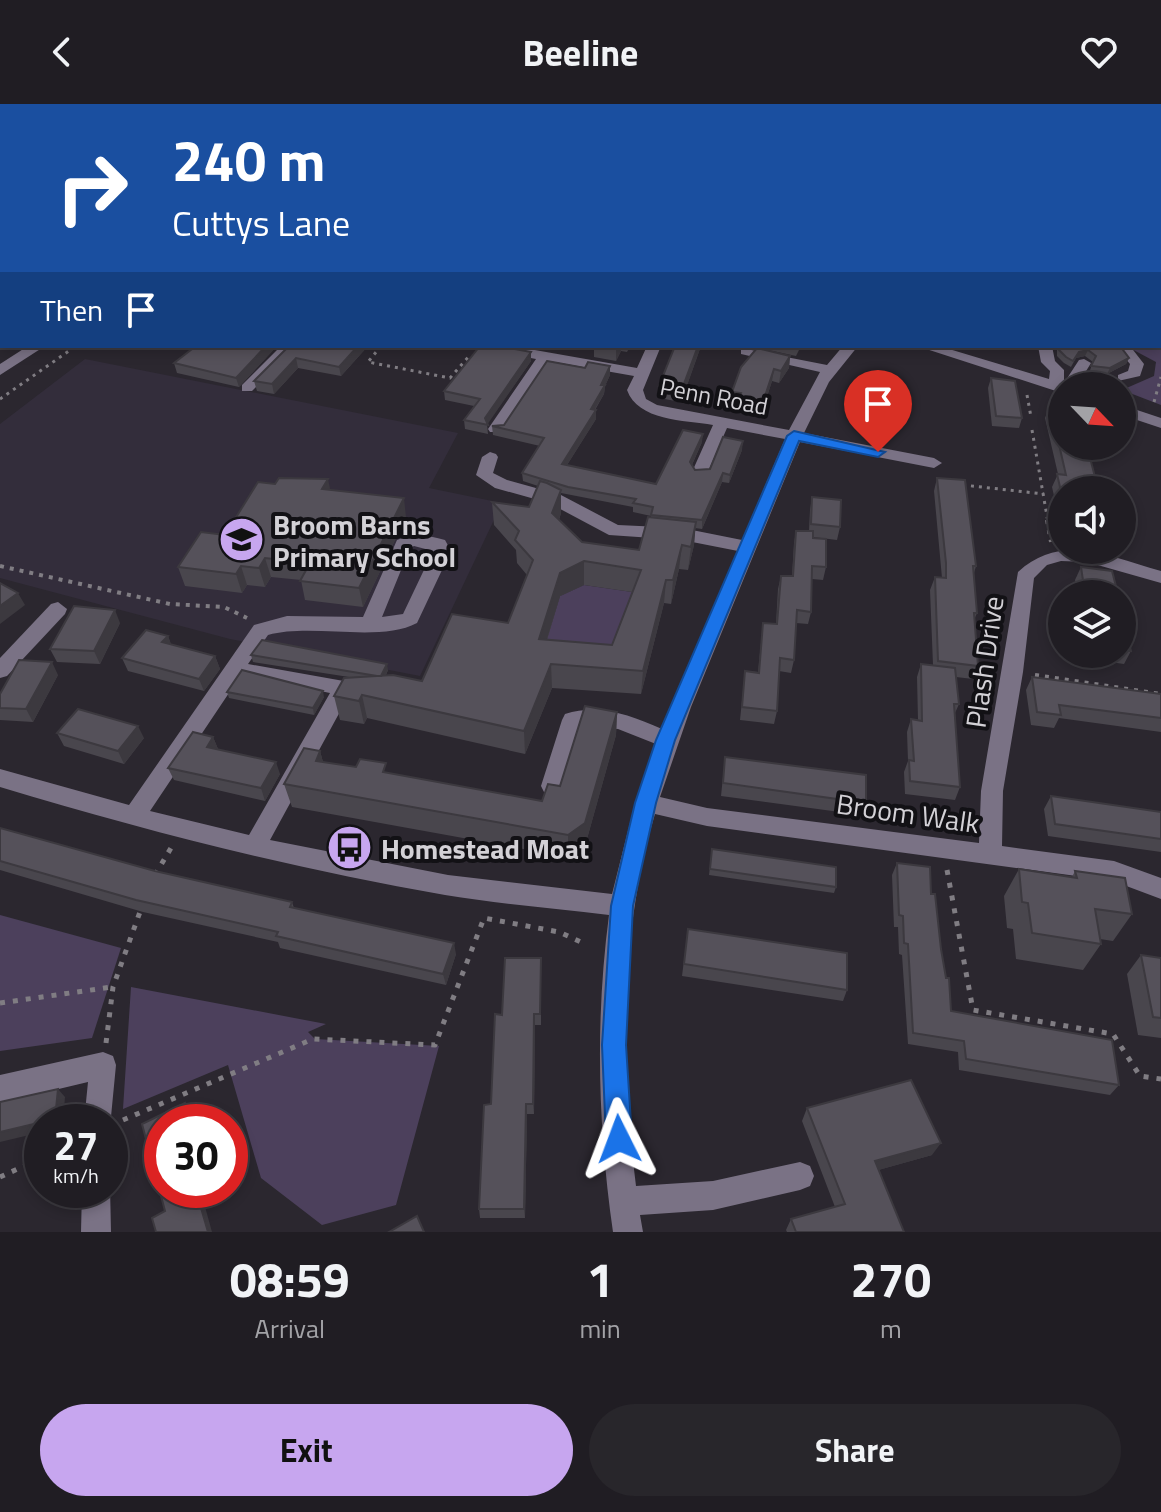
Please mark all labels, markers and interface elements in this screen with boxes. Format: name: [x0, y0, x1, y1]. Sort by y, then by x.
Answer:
text: Beeline: [523, 25, 638, 80]
icon: back: [40, 30, 84, 74]
icon: heart: [1077, 30, 1121, 74]
text: 240 m: [172, 118, 325, 203]
icon: right: [40, 136, 144, 240]
text: Cuttys Lane: [172, 195, 350, 250]
text: Then: [40, 287, 103, 333]
icon: arrive: [119, 288, 163, 332]
street label: Penn Road: [657, 368, 771, 424]
pin: [844, 370, 912, 452]
north arrow: [1048, 372, 1136, 460]
map controls: [1048, 372, 1136, 668]
icon: arrive: [856, 382, 900, 426]
button: sound: [1048, 476, 1136, 564]
place label: Broom Barns Primary School: [273, 503, 456, 578]
school or university icon: Broom Barns Primary School: [218, 516, 266, 564]
button: layers: [1048, 580, 1136, 668]
street label: Plash Drive: [953, 593, 1015, 731]
street label: Broom Walk: [834, 782, 982, 844]
bus stop icon: Homestead Moat: [326, 824, 374, 872]
place label: Homestead Moat: [381, 827, 589, 870]
position arrow: [577, 1097, 661, 1181]
speed limit sign: 30: [144, 1104, 248, 1208]
text: 27: [54, 1115, 98, 1176]
text: km/h: [53, 1160, 99, 1191]
text: 08:59: [230, 1243, 350, 1316]
text: 1: [587, 1243, 614, 1316]
text: 270: [851, 1243, 931, 1316]
text: Arrival: [254, 1309, 325, 1348]
text: min: [579, 1309, 621, 1348]
text: m: [880, 1309, 902, 1348]
button: Exit: [40, 1404, 573, 1496]
button: Share: [589, 1404, 1121, 1496]

